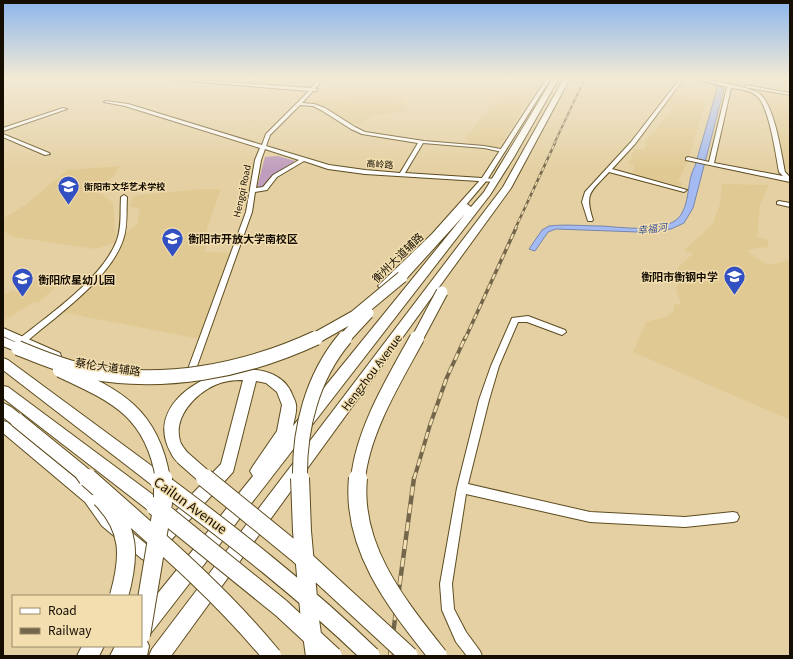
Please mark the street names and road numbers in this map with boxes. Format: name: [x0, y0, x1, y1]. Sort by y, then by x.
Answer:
street label: 高岭路: [366, 157, 394, 171]
street label: Hengqi Road: [230, 163, 254, 219]
street label: 衡州大道辅路: [368, 228, 426, 286]
street label: Hengzhou Avenue: [337, 330, 405, 414]
street label: 蔡伦大道辅路: [74, 353, 142, 379]
street label: Cailun Avenue: [151, 472, 231, 538]

